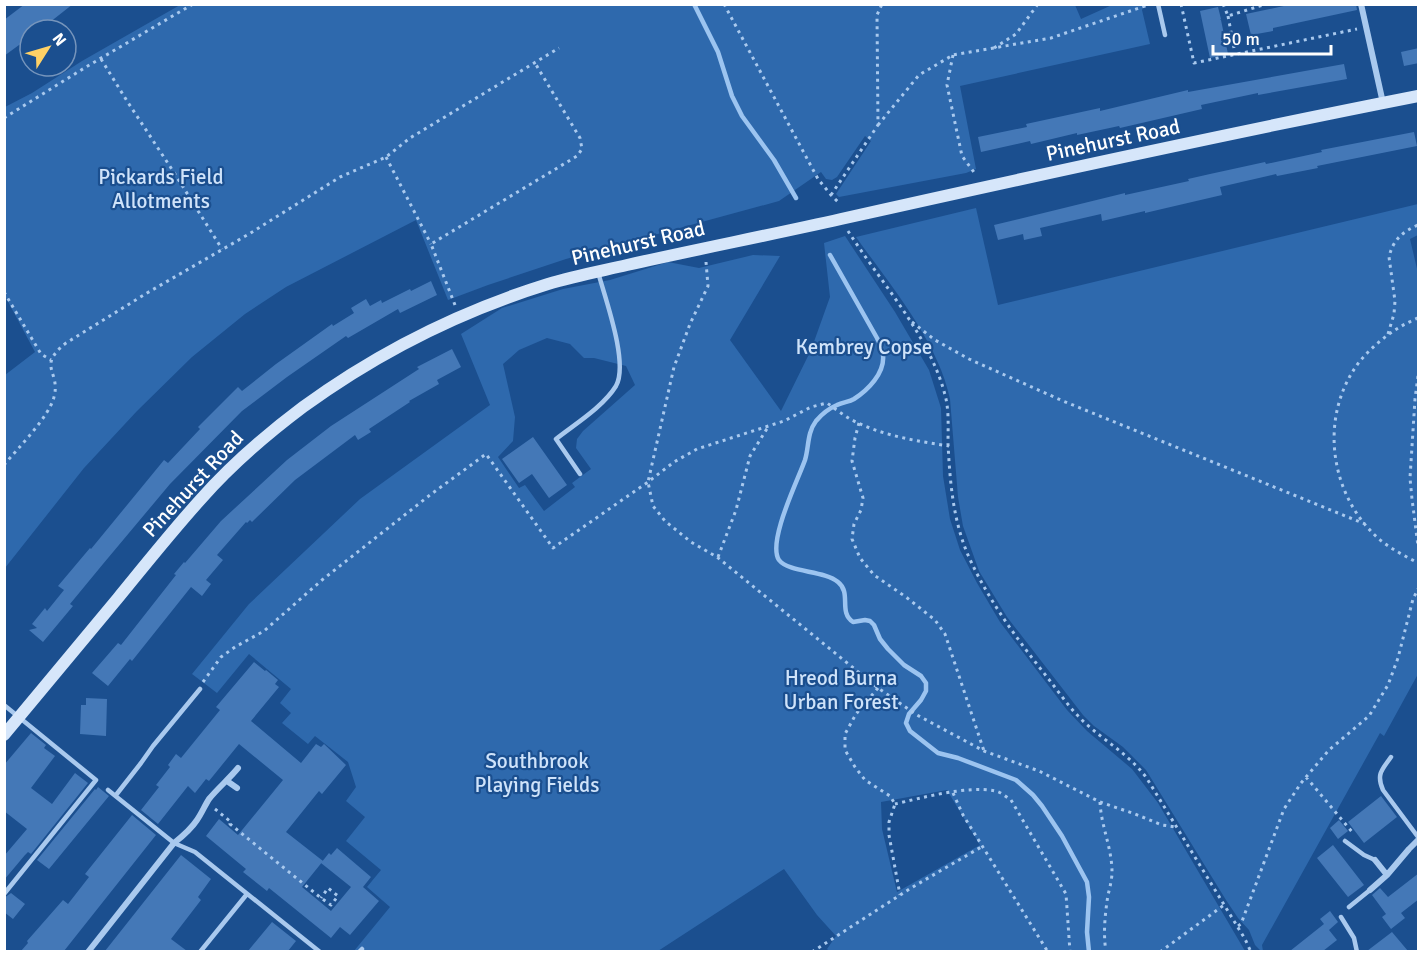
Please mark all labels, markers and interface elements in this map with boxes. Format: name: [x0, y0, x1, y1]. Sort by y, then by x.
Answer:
north arrow: [18, 18, 78, 78]
scale bar: [1213, 18, 1332, 56]
text: 50 m: [1222, 28, 1260, 50]
text: N: [48, 29, 71, 50]
street label: Pinehurst Road: [1044, 113, 1182, 167]
park label: Pickards Field Allotments: [98, 164, 224, 214]
street label: Pinehurst Road: [569, 215, 707, 271]
park label: Kembrey Copse: [796, 334, 932, 360]
street label: Pinehurst Road: [137, 425, 249, 543]
park label: Hreod Burna Urban Forest: [783, 665, 899, 715]
park label: Southbrook Playing Fields: [475, 748, 599, 798]

